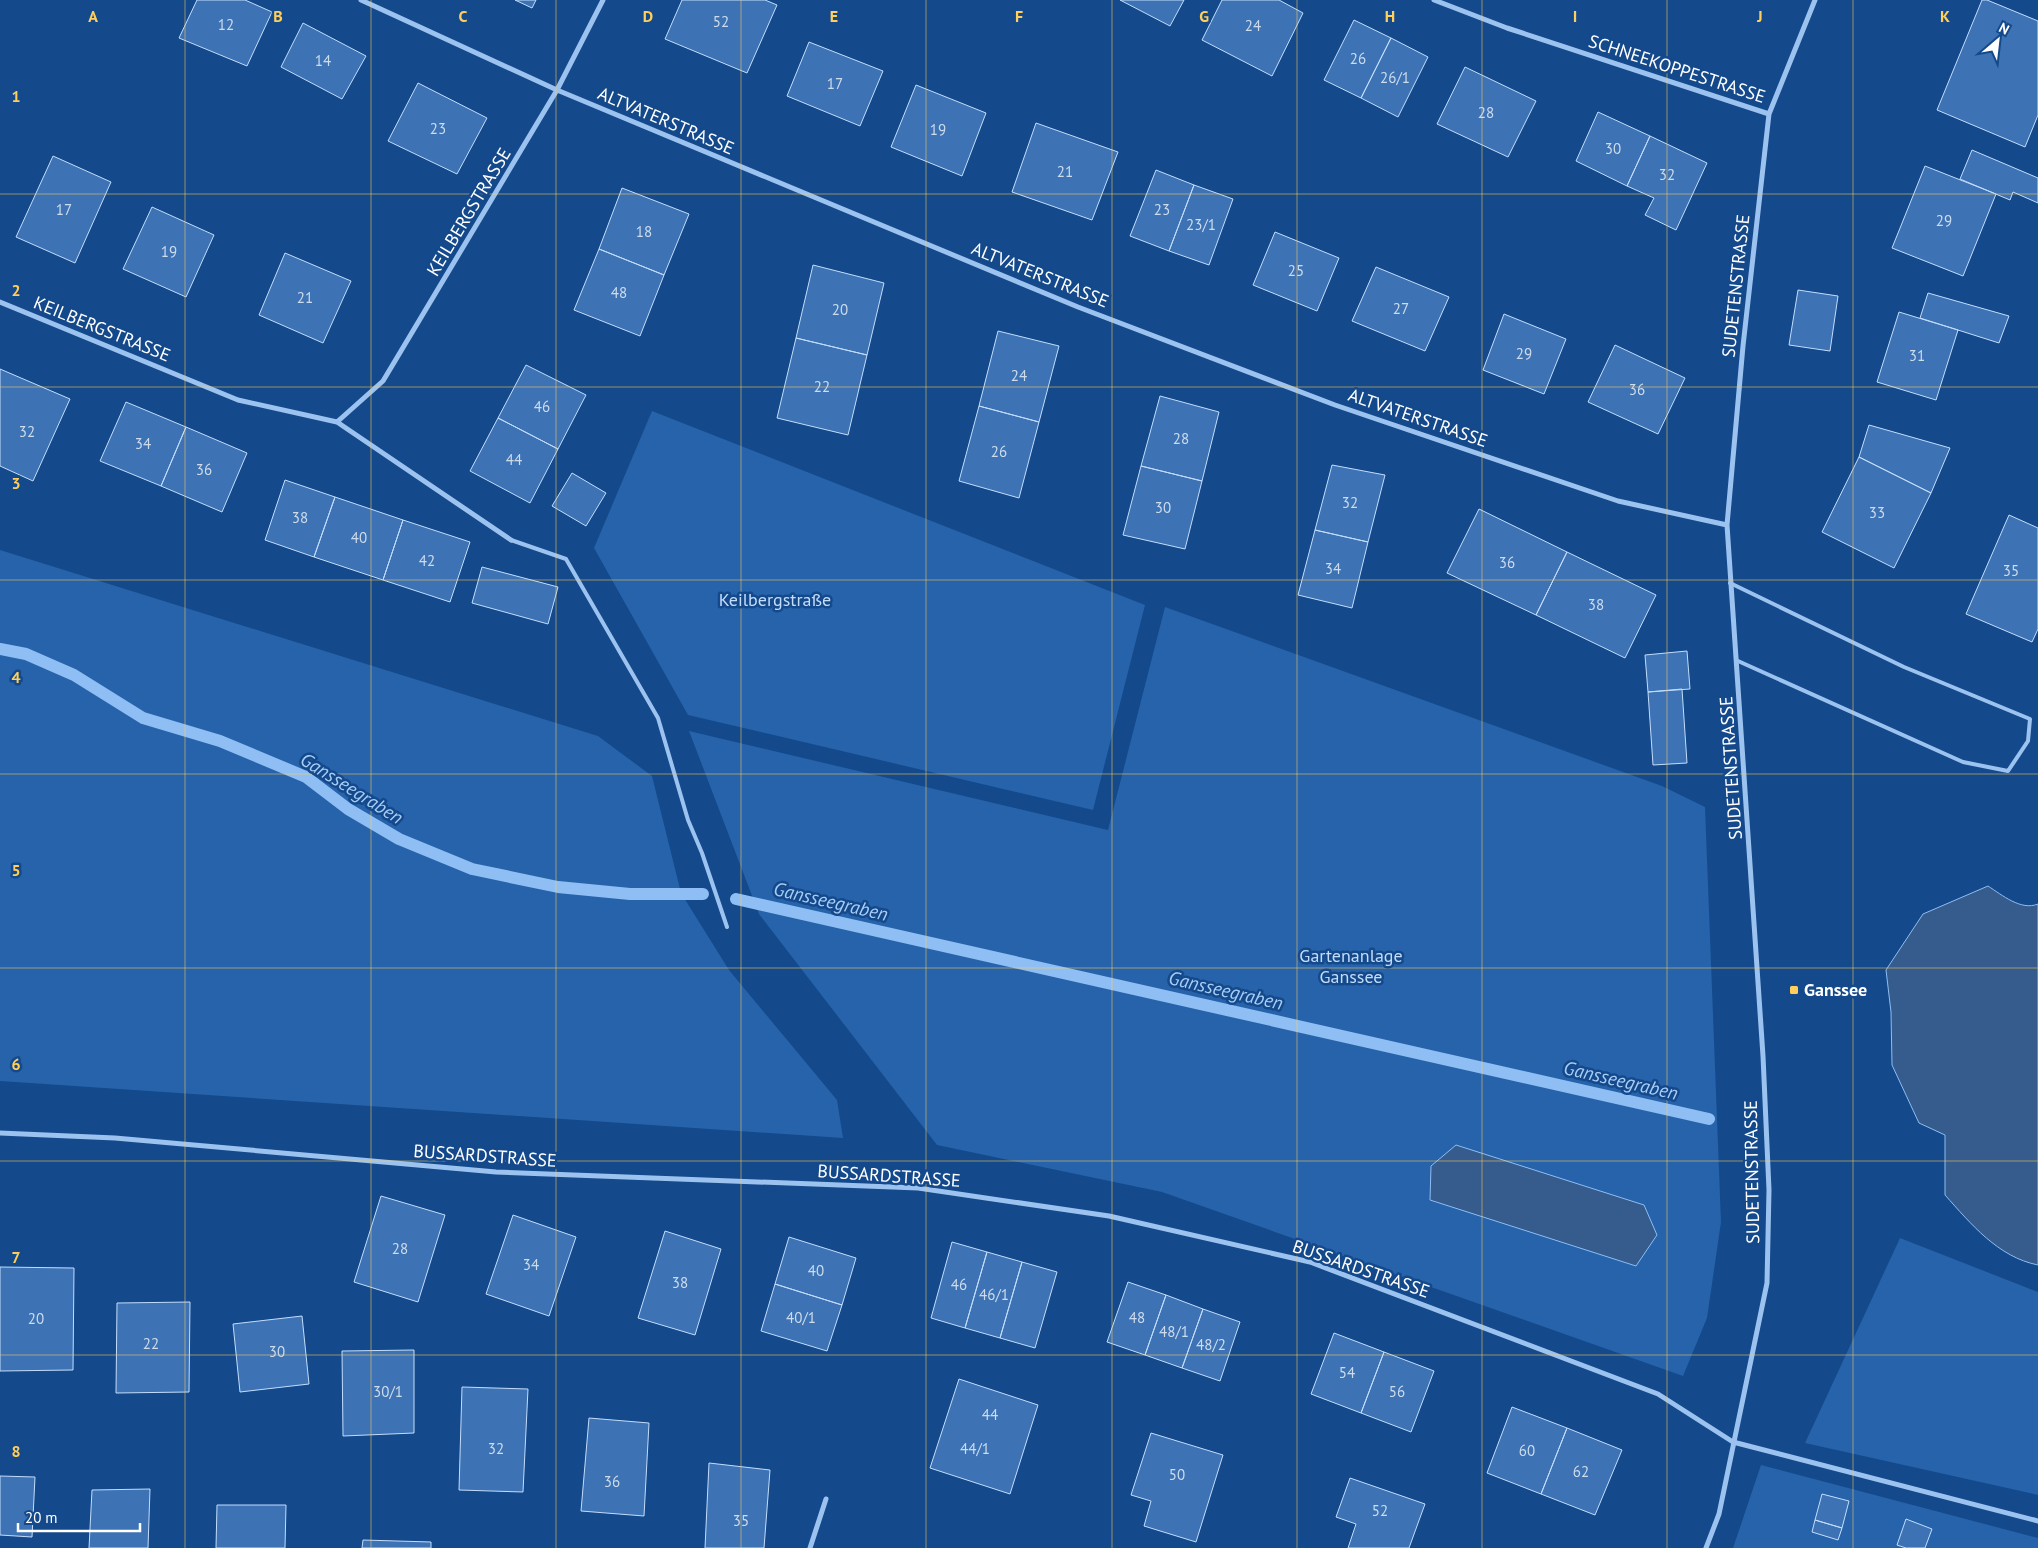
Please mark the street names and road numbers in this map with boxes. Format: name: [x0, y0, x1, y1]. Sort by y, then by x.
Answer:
street label: SCHNEEKOPPESTRASSE: [1586, 29, 1768, 108]
street label: ALTVATERSTRASSE: [595, 81, 738, 160]
street label: KEILBERGSTRASSE: [421, 144, 516, 280]
street label: SUDETENSTRASSE: [1717, 213, 1754, 359]
street label: ALTVATERSTRASSE: [968, 237, 1112, 313]
street label: KEILBERGSTRASSE: [30, 291, 174, 366]
street label: ALTVATERSTRASSE: [1345, 383, 1491, 452]
street label: SUDETENSTRASSE: [1714, 696, 1747, 840]
street label: SUDETENSTRASSE: [1739, 1100, 1764, 1244]
street label: BUSSARDSTRASSE: [413, 1139, 557, 1172]
street label: BUSSARDSTRASSE: [817, 1159, 961, 1192]
street label: BUSSARDSTRASSE: [1290, 1234, 1433, 1303]

